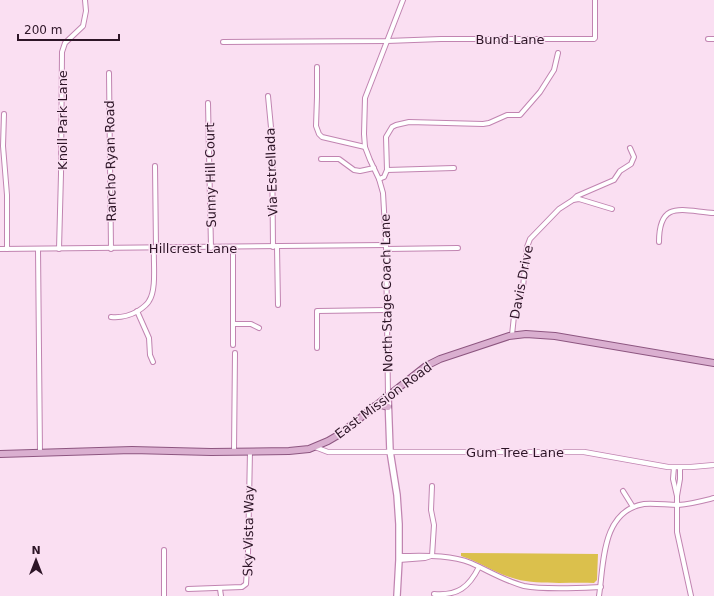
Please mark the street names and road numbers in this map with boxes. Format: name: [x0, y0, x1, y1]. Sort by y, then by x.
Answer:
street label: Bund Lane: [475, 32, 545, 47]
street label: Knoll Park Lane: [55, 70, 70, 170]
street label: Rancho Ryan Road: [102, 100, 119, 222]
street label: Sunny Hill Court: [202, 122, 219, 228]
street label: Via Estrellada: [262, 127, 281, 217]
street label: North Stage Coach Lane: [378, 214, 395, 372]
street label: Hillcrest Lane: [149, 241, 237, 256]
street label: Davis Drive: [507, 244, 536, 320]
street label: East Mission Road: [332, 359, 435, 442]
street label: Gum Tree Lane: [466, 445, 564, 460]
street label: Sky Vista Way: [240, 485, 257, 577]

